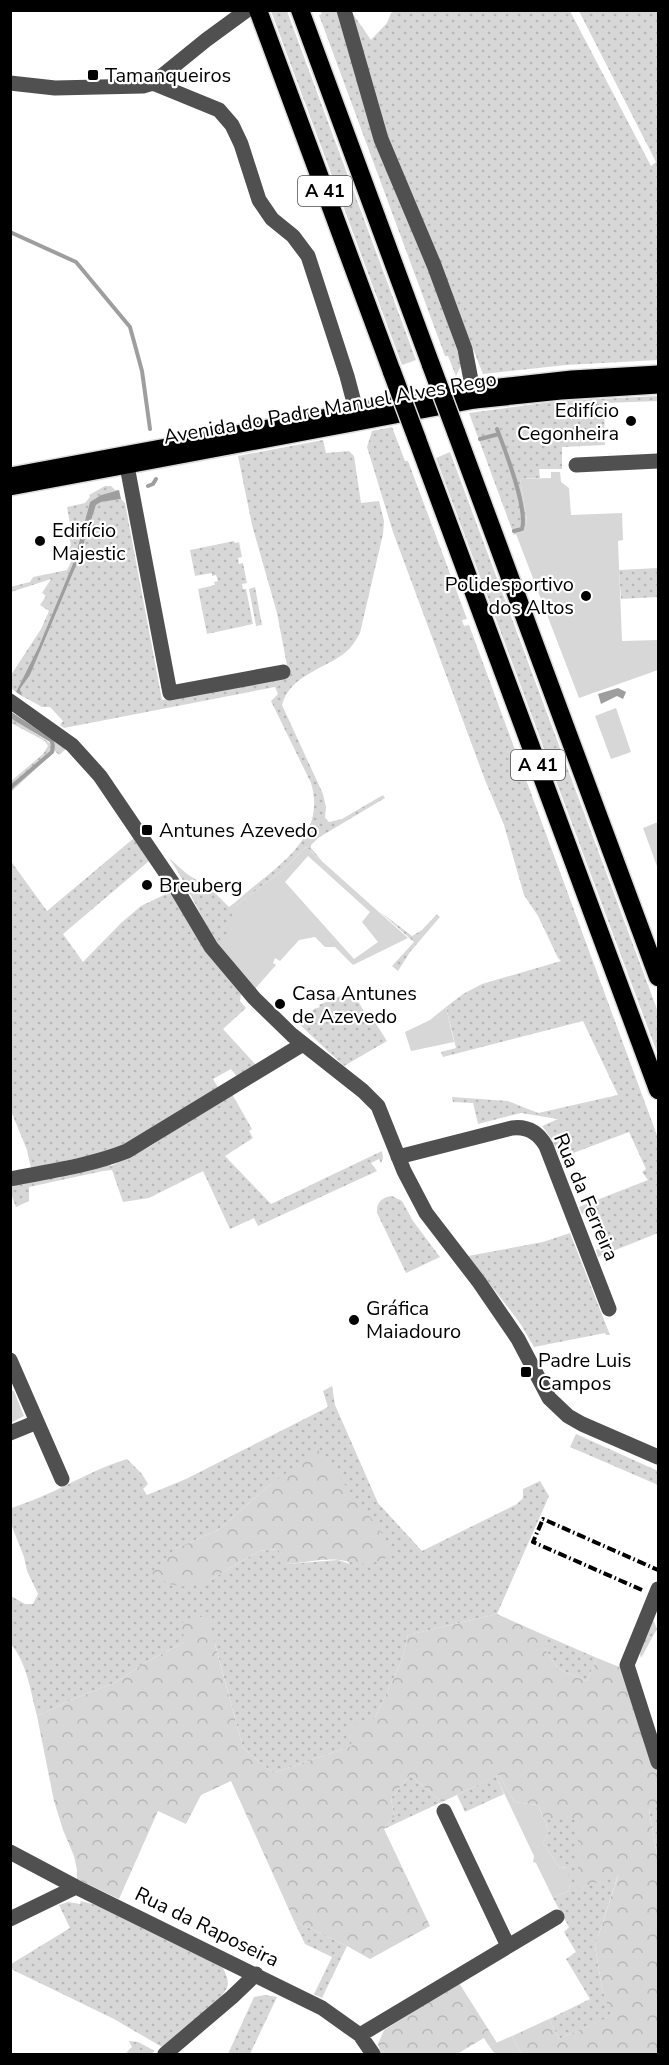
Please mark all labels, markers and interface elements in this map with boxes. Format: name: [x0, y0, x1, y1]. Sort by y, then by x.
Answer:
place label: Tamanqueiros: [105, 62, 231, 89]
marker: Tamanqueiros: [86, 68, 100, 82]
road number: A 41: [298, 176, 352, 206]
street label: Avenida do Padre Manuel Alves Rego: [161, 365, 499, 451]
place label: Edifício Cegonheira: [517, 397, 619, 447]
marker: Edifício Cegonheira: [624, 414, 638, 428]
place label: Edifício Majestic: [52, 517, 125, 567]
marker: Edifício Majestic: [33, 534, 47, 548]
place label: Polidesportivo dos Altos: [445, 571, 574, 621]
marker: Polidesportivo dos Altos: [579, 589, 593, 603]
road number: A 41: [511, 750, 565, 780]
place label: Antunes Azevedo: [159, 817, 318, 844]
marker: Antunes Azevedo: [140, 823, 154, 837]
place label: Breuberg: [159, 872, 242, 899]
marker: Breuberg: [140, 878, 154, 892]
place label: Casa Antunes de Azevedo: [292, 980, 417, 1030]
marker: Casa Antunes de Azevedo: [273, 997, 287, 1011]
street label: Rua da Ferreira: [547, 1129, 625, 1265]
place label: Gráfica Maiadouro: [366, 1295, 461, 1345]
marker: Gráfica Maiadouro: [347, 1313, 361, 1327]
place label: Padre Luis Campos: [538, 1347, 631, 1397]
marker: Padre Luis Campos: [519, 1365, 533, 1379]
street label: Rua da Raposeira: [131, 1880, 283, 1974]

